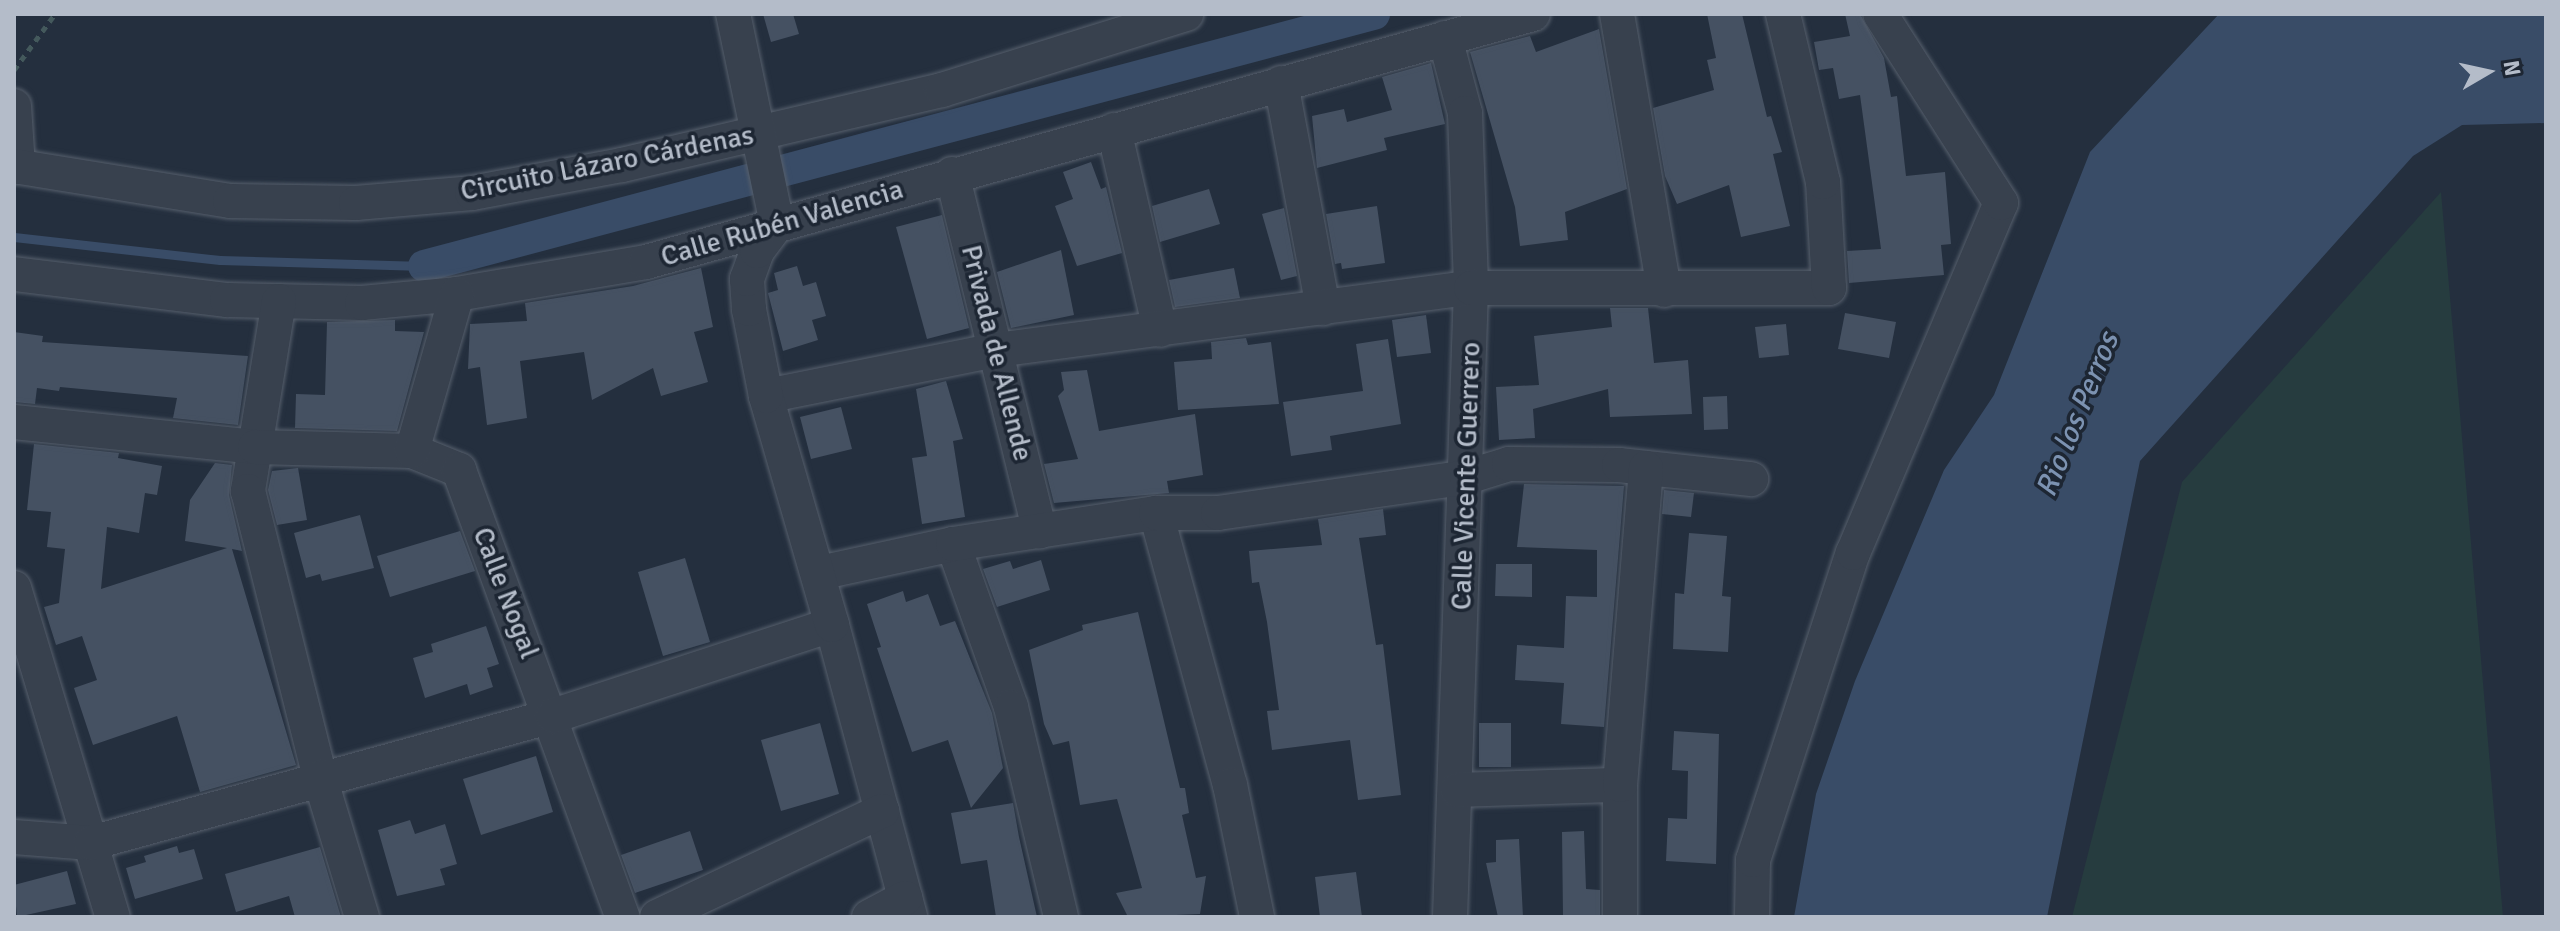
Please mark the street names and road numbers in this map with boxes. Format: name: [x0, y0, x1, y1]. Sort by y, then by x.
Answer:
street label: Circuito Lázaro Cárdenas: [458, 118, 756, 208]
street label: Calle Rubén Valencia: [657, 172, 907, 274]
street label: Privada de Allende: [954, 242, 1040, 464]
street label: Calle Vicente Guerrero: [1445, 341, 1487, 611]
street label: Calle Nogal: [466, 523, 546, 663]

